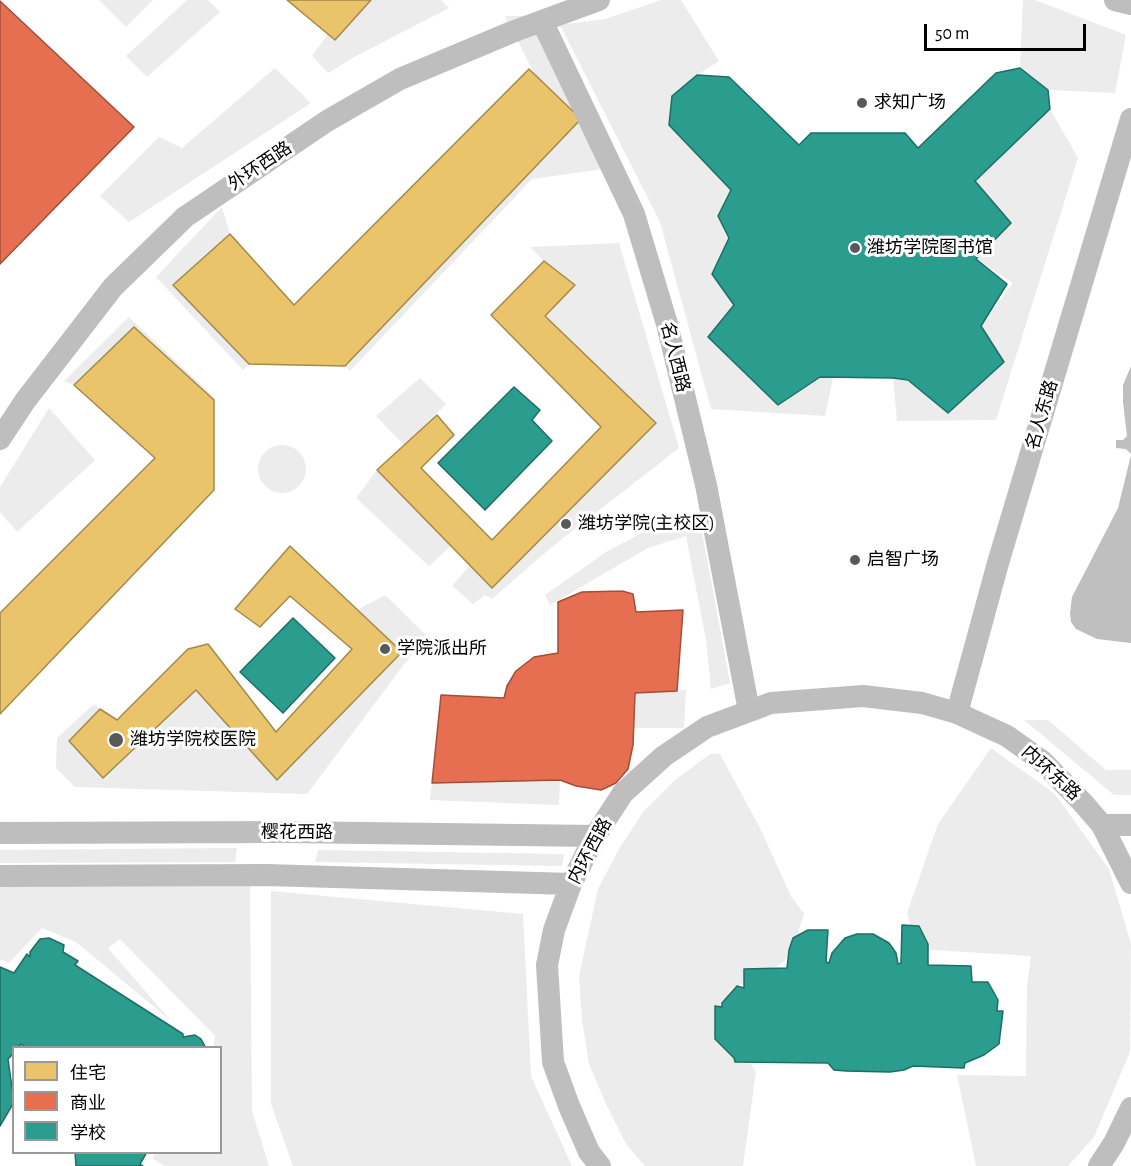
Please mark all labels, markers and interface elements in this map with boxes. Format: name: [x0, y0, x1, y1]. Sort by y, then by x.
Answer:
scale bar: [927, 12, 1089, 50]
text: 50 m: [935, 25, 969, 43]
place label: 求知广场: [874, 92, 946, 114]
marker: 求知广场: [855, 96, 869, 110]
street label: 外环西路: [224, 137, 296, 195]
place label: 潍坊学院图书馆: [867, 237, 993, 259]
marker: 潍坊学院图书馆: [848, 241, 862, 255]
street label: 名人西路: [656, 319, 694, 395]
street label: 名人东路: [1022, 377, 1062, 453]
place label: 潍坊学院(主校区): [578, 513, 715, 535]
marker: 潍坊学院(主校区): [559, 517, 573, 531]
place label: 启智广场: [867, 549, 939, 571]
marker: 启智广场: [848, 553, 862, 567]
place label: 学院派出所: [397, 638, 487, 660]
marker: 学院派出所: [378, 642, 392, 656]
place label: 潍坊学院校医院: [130, 729, 256, 751]
marker: 潍坊学院校医院: [107, 731, 125, 749]
street label: 内环东路: [1017, 741, 1085, 805]
street label: 内环西路: [564, 814, 616, 888]
street label: 樱花西路: [261, 822, 333, 844]
legend: [12, 1046, 222, 1154]
text: 住宅: [70, 1065, 106, 1083]
text: 商业: [70, 1095, 106, 1113]
text: 学校: [70, 1125, 106, 1143]

